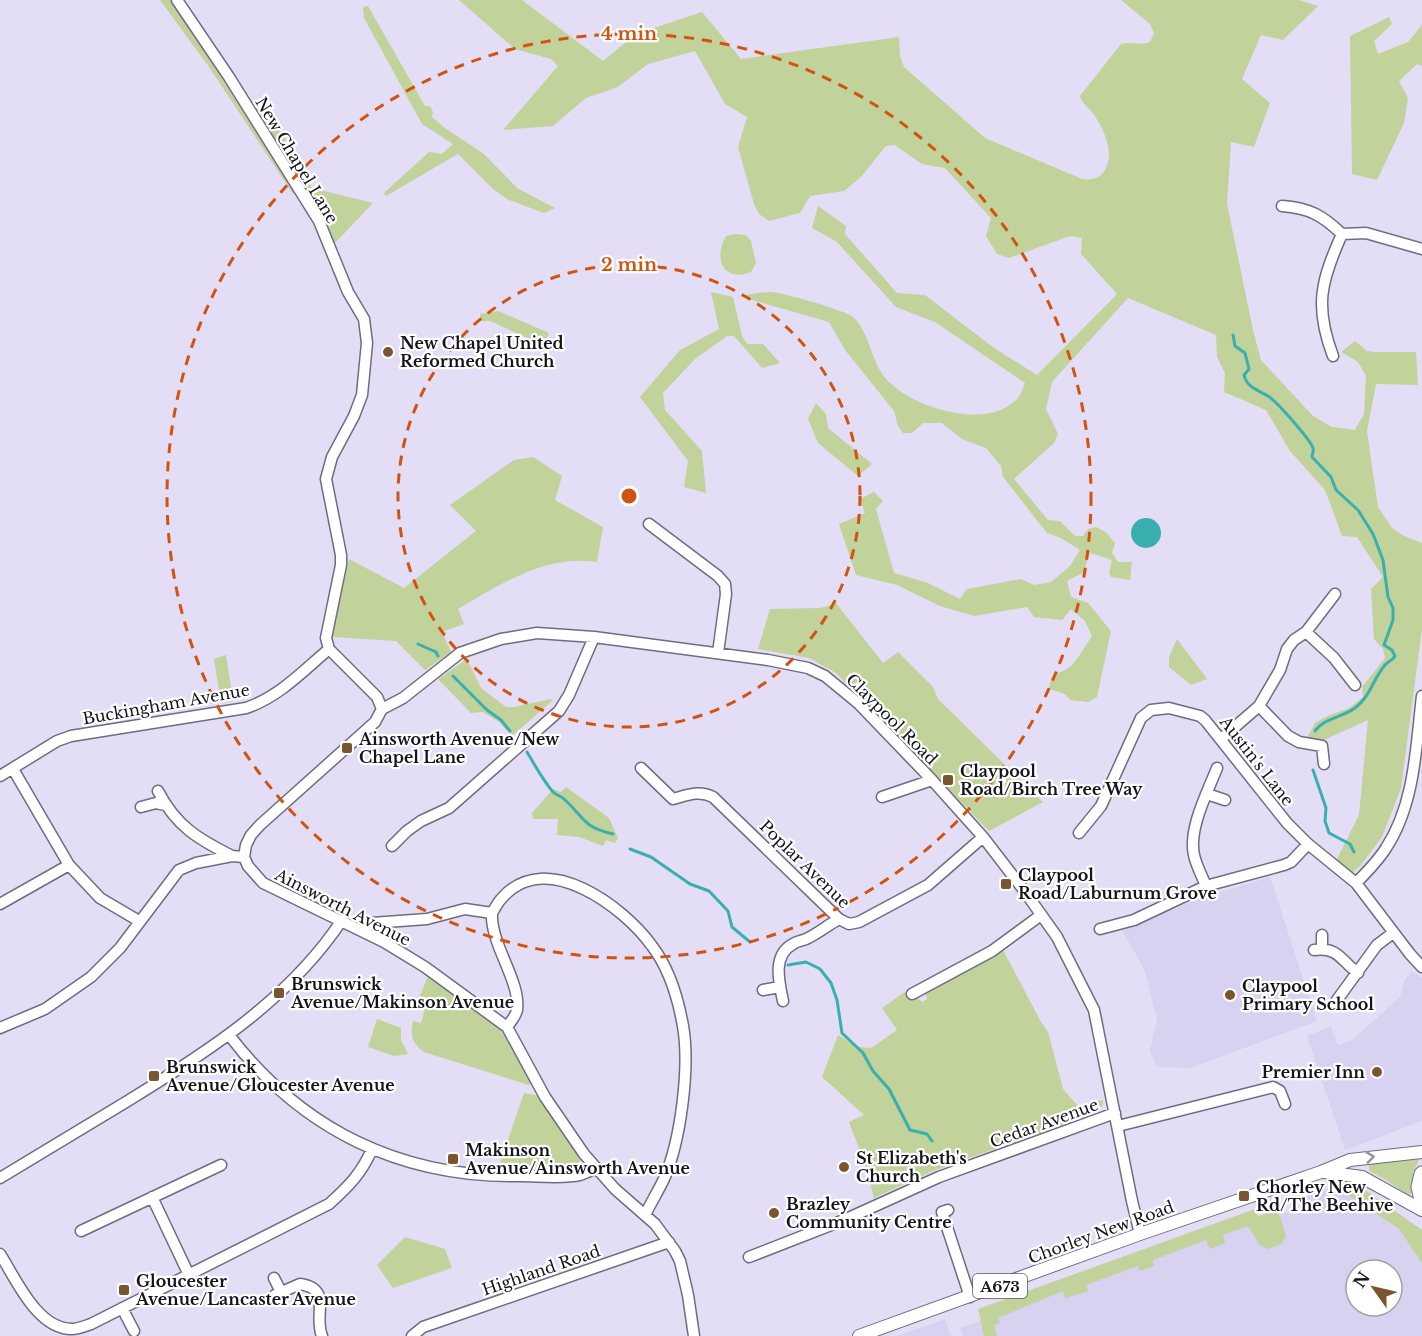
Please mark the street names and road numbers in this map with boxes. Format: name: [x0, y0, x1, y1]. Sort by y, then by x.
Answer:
street label: New Chapel Lane: [251, 93, 343, 227]
street label: Claypool Road: [842, 669, 942, 769]
street label: Buckingham Avenue: [81, 679, 251, 729]
street label: Austin's Lane: [1215, 711, 1298, 810]
street label: Poplar Avenue: [756, 816, 854, 912]
street label: Ainsworth Avenue: [271, 864, 414, 950]
street label: Cedar Avenue: [987, 1094, 1101, 1152]
street label: Chorley New Road: [1025, 1196, 1177, 1268]
street label: Highland Road: [479, 1240, 603, 1300]
road number: A673: [973, 1274, 1027, 1298]

